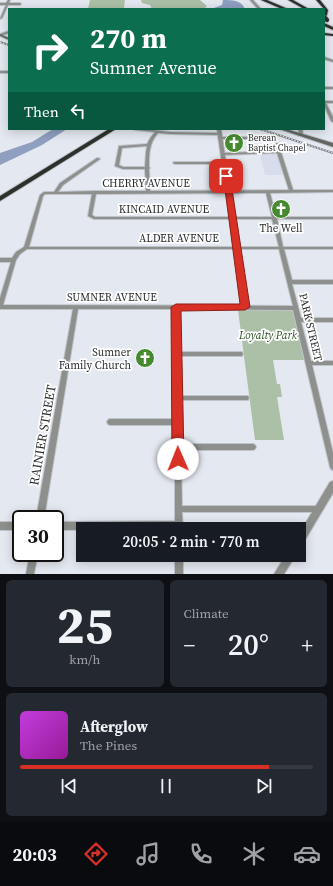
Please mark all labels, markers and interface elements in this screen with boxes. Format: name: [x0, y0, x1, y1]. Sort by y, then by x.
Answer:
text: 270 m: [90, 19, 167, 57]
icon: right: [24, 24, 76, 76]
text: Sumner Avenue: [90, 55, 217, 80]
icon: left: [67, 100, 89, 122]
text: Then: [24, 101, 59, 122]
church icon: Berean Baptist Chapel: [223, 132, 245, 154]
place label: Berean Baptist Chapel: [248, 132, 306, 154]
pin: [209, 159, 243, 193]
icon: arrive: [215, 165, 237, 187]
street label: CHERRY AVENUE: [102, 176, 190, 191]
church icon: The Well: [270, 198, 292, 220]
street label: KINCAID AVENUE: [119, 202, 210, 217]
place label: The Well: [260, 221, 302, 236]
street label: ALDER AVENUE: [139, 231, 219, 246]
street label: SUMNER AVENUE: [67, 290, 157, 305]
street label: PARK STREET: [295, 292, 326, 363]
park label: Loyalty Park: [238, 328, 298, 343]
place label: Sumner Family Church: [59, 345, 131, 373]
church icon: Sumner Family Church: [134, 347, 156, 369]
street label: RAINIER STREET: [25, 383, 60, 487]
position arrow: [157, 438, 199, 480]
speed limit sign: 30: [12, 510, 64, 562]
text: 20:05 · 2 min · 770 m: [123, 531, 259, 552]
text: 25: [57, 589, 113, 660]
text: Climate: [184, 605, 229, 622]
text: 20°: [228, 624, 269, 665]
text: −: [184, 630, 195, 660]
text: +: [301, 630, 313, 660]
text: km/h: [69, 651, 100, 668]
text: Afterglow: [80, 716, 148, 737]
text: The Pines: [80, 737, 137, 754]
icon: previous: [58, 775, 80, 797]
icon: pause: [155, 775, 177, 797]
icon: next: [253, 775, 275, 797]
icon: directions: [82, 840, 110, 868]
icon: music: [134, 840, 162, 868]
icon: phone: [187, 840, 215, 868]
icon: climate: [240, 840, 268, 868]
icon: car: [293, 840, 321, 868]
text: 20:03: [12, 842, 57, 867]

